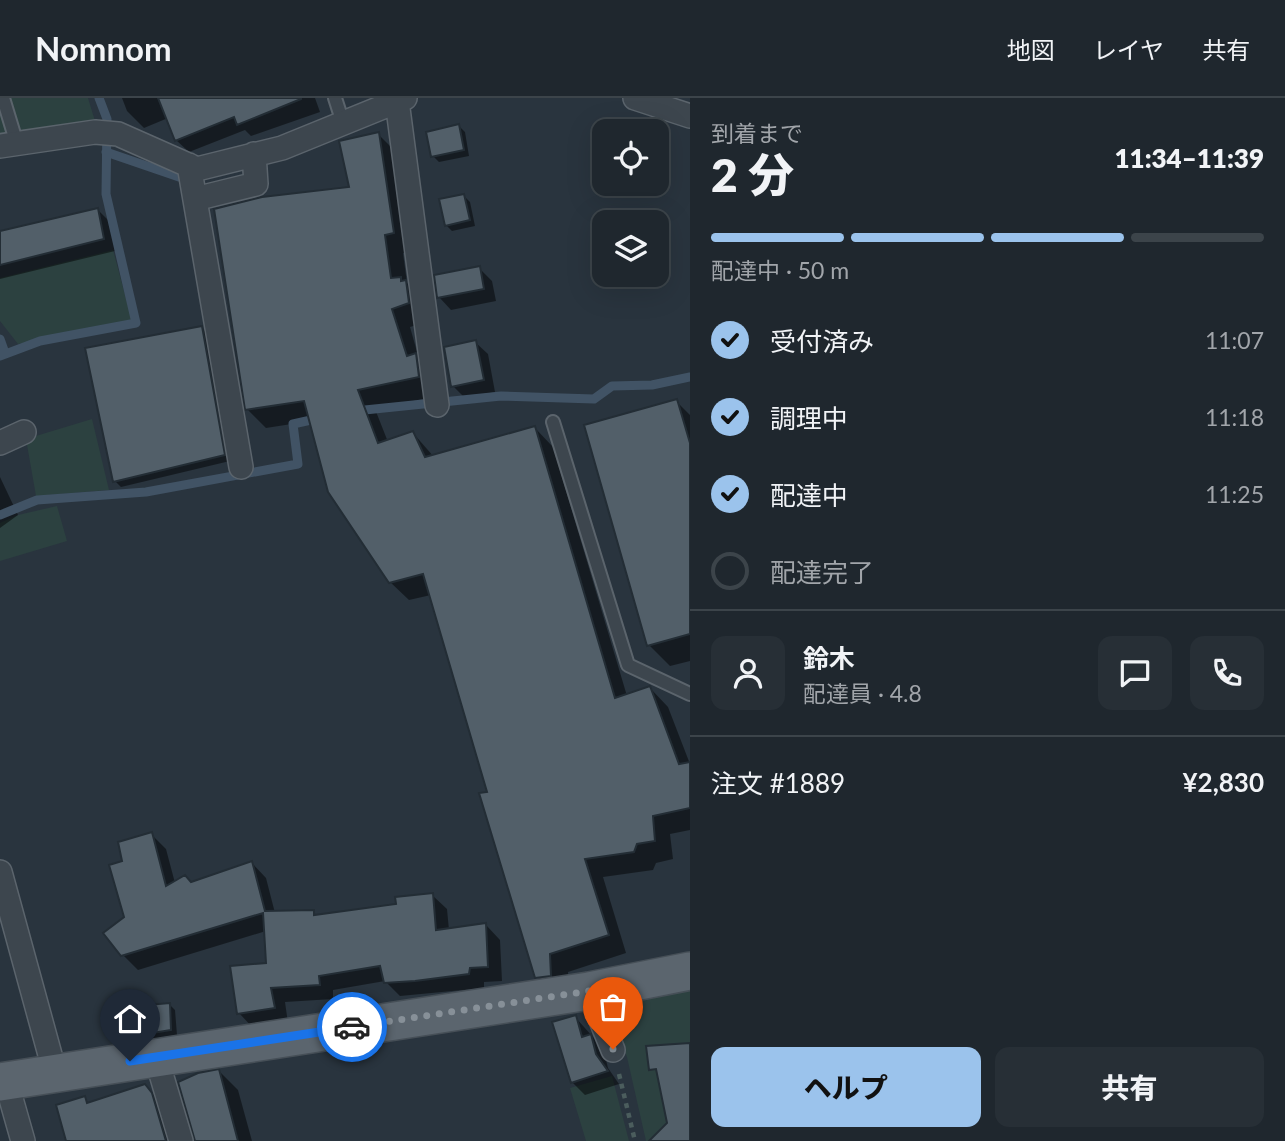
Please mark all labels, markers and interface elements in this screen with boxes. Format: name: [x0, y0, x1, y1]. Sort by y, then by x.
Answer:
text: Nomnom: [35, 28, 172, 68]
text: 地図: [1007, 35, 1055, 64]
text: レイヤ: [1093, 35, 1164, 64]
text: 共有: [1202, 35, 1250, 64]
map controls: [592, 119, 669, 287]
button: locate: [592, 119, 669, 196]
text: 到着まで: [711, 119, 803, 147]
text: 11:34–11:39: [1114, 142, 1264, 174]
text: 2 分: [711, 147, 794, 202]
button: layers: [592, 210, 669, 287]
text: 配達中 · 50 m: [711, 256, 849, 284]
icon: check: [711, 321, 749, 359]
text: 受付済み: [770, 325, 874, 357]
text: 11:07: [1205, 326, 1264, 354]
icon: check: [711, 398, 749, 436]
text: 調理中: [770, 402, 848, 434]
text: 11:18: [1205, 403, 1264, 431]
icon: check: [711, 475, 749, 513]
text: 配達中: [770, 479, 848, 511]
text: 11:25: [1205, 480, 1264, 508]
text: 配達完了: [770, 556, 874, 588]
button: person: [711, 636, 785, 710]
button: chat: [1098, 636, 1172, 710]
button: phone: [1190, 636, 1264, 710]
text: 鈴木: [803, 642, 855, 674]
text: 配達員 · 4.8: [803, 679, 922, 707]
text: ¥2,830: [1183, 766, 1264, 798]
text: 注文 #1889: [711, 767, 845, 799]
pin: [583, 977, 643, 1049]
icon: bag: [594, 988, 632, 1026]
pin: [100, 989, 160, 1061]
courier: [317, 992, 387, 1062]
icon: home: [111, 1000, 149, 1038]
icon: car: [333, 1008, 371, 1046]
button: ヘルプ: [711, 1047, 981, 1127]
button: 共有: [995, 1047, 1264, 1127]

